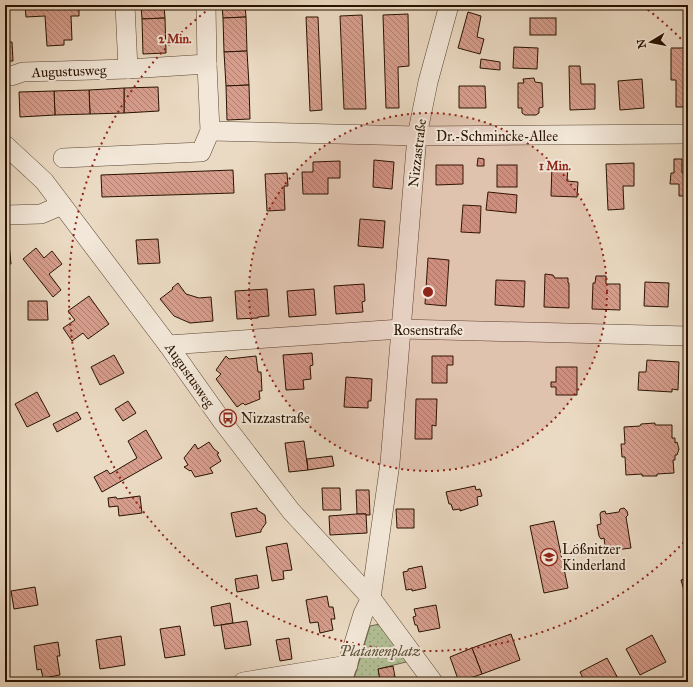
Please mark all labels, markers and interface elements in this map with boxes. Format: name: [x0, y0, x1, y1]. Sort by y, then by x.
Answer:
north arrow: [631, 22, 671, 62]
text: 2 Min.: [158, 32, 192, 46]
text: N: [634, 37, 649, 49]
street label: Augustusweg: [30, 62, 107, 81]
street label: Nizzastraße: [405, 118, 430, 188]
street label: Dr.-Schmincke-Allee: [436, 128, 558, 145]
text: 1 Min.: [539, 159, 571, 173]
centre of rings: [421, 285, 435, 299]
street label: Rosenstraße: [393, 322, 463, 339]
street label: Augustusweg: [161, 339, 218, 411]
bus stop icon: Nizzastraße: [218, 408, 238, 428]
place label: Nizzastraße: [241, 410, 310, 427]
place label: Lößnitzer Kinderland: [562, 541, 626, 574]
school or university icon: Lößnitzer Kinderland: [539, 547, 559, 567]
park label: Platanenplatz: [339, 643, 421, 661]

